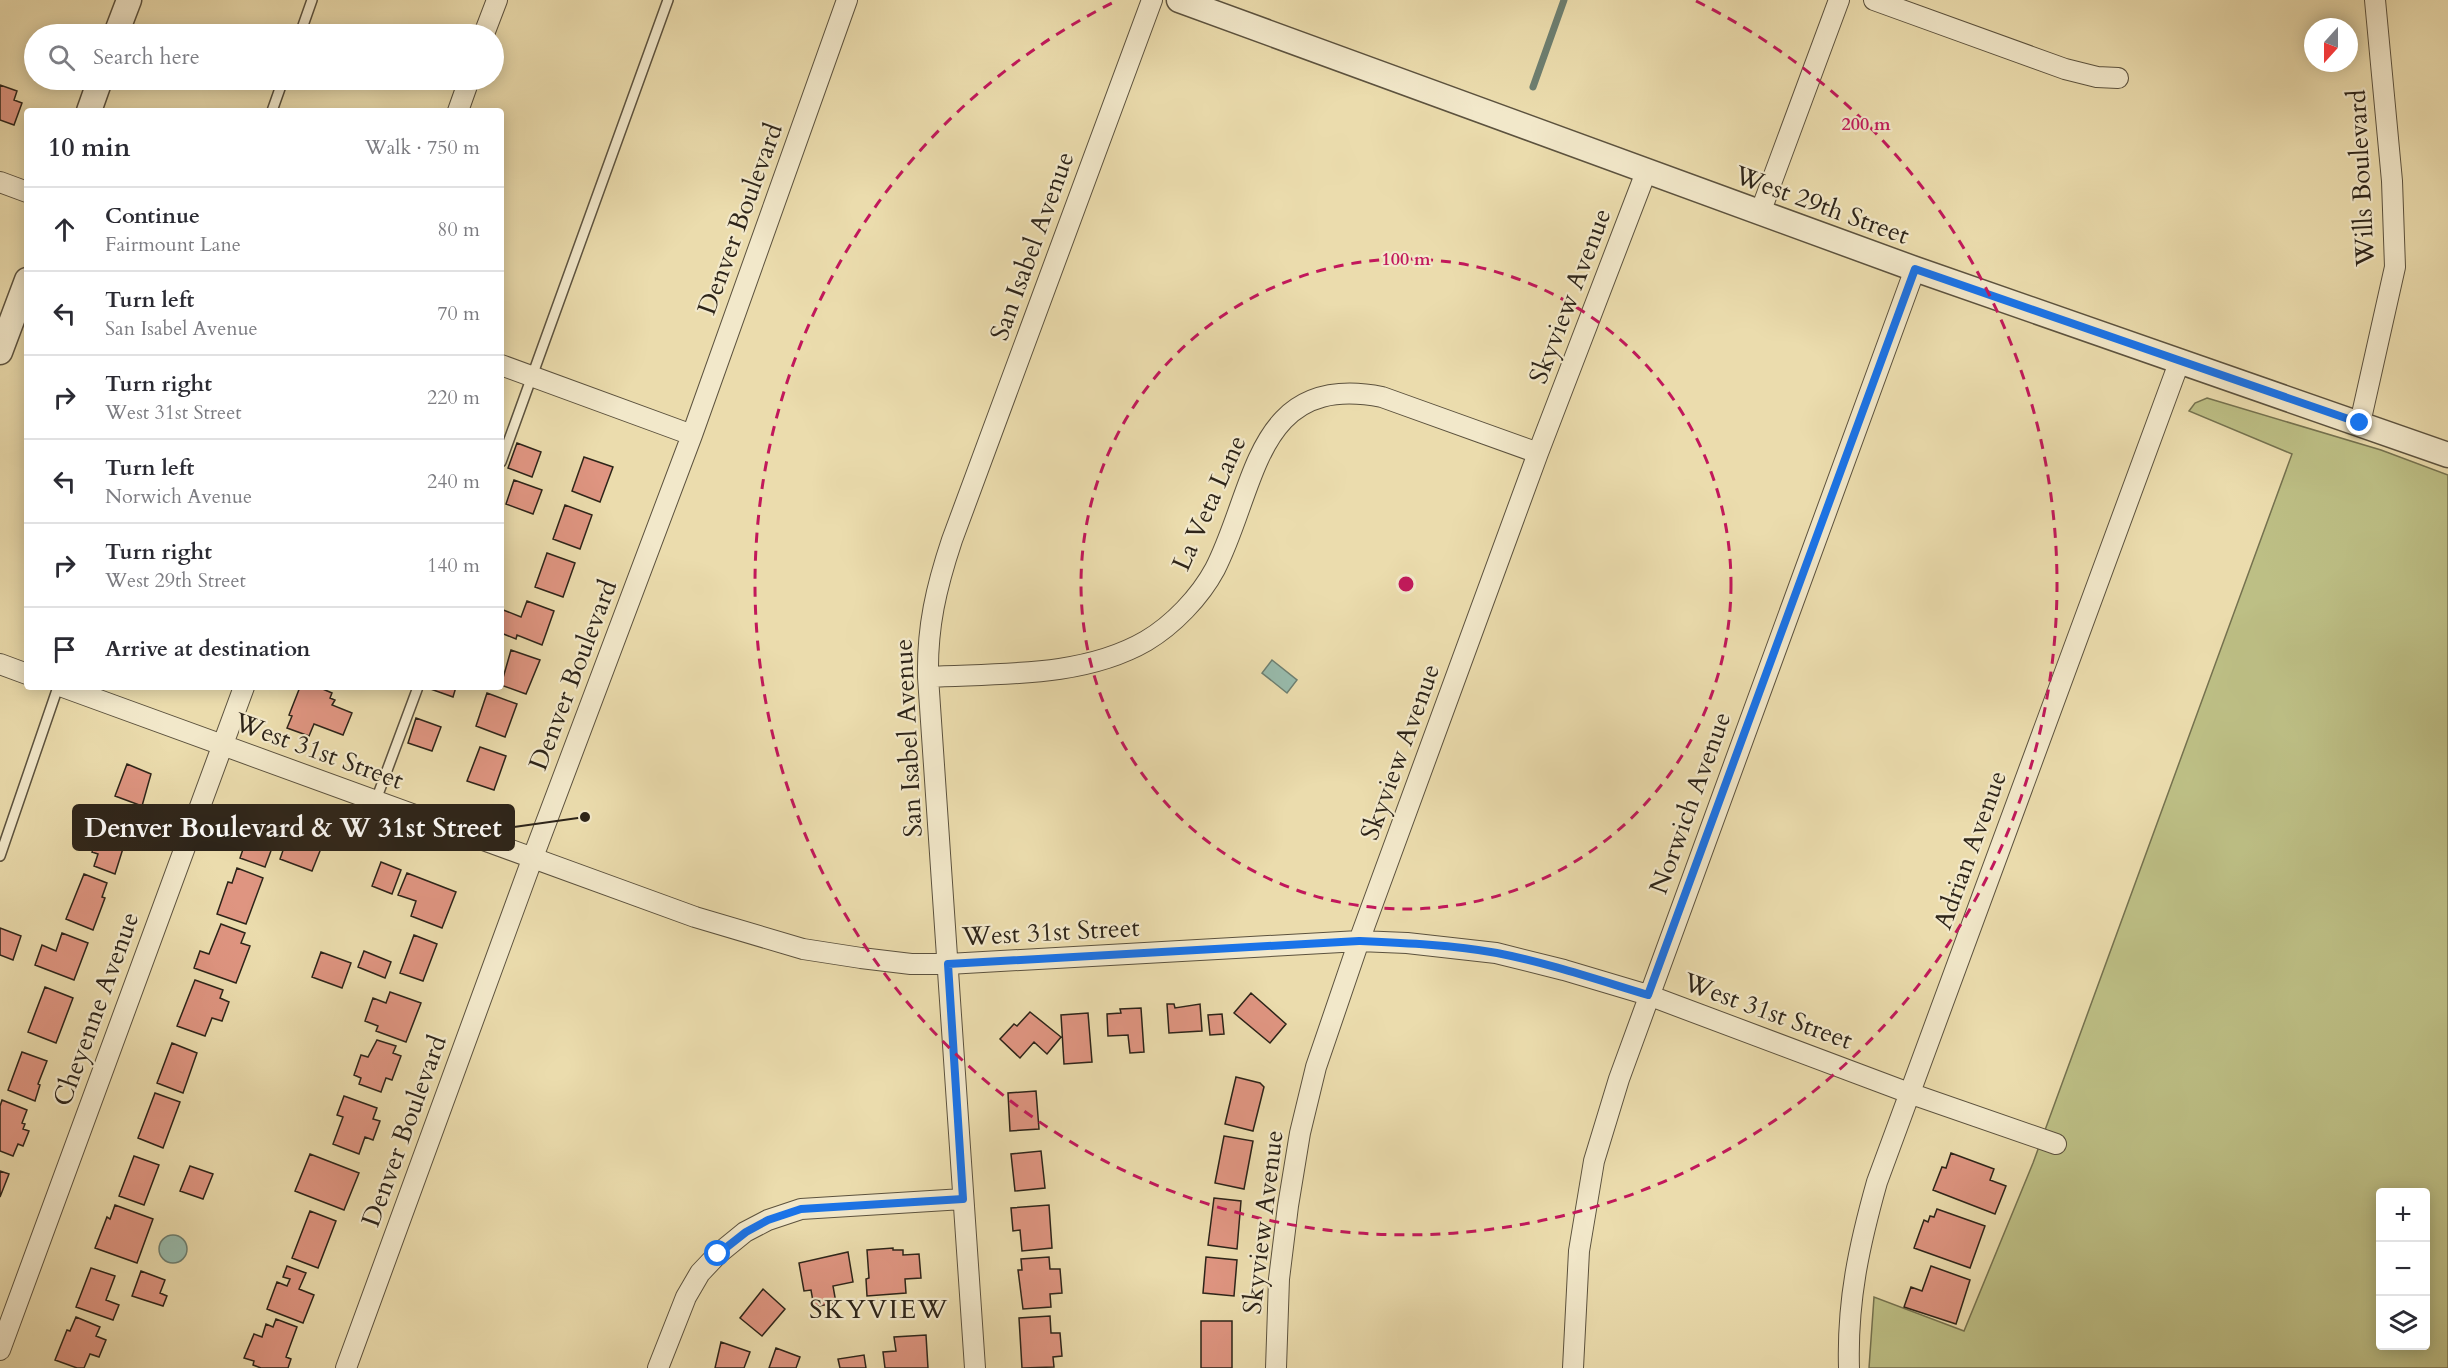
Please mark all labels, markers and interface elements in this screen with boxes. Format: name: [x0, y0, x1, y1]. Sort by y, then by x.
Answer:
north arrow: [2304, 18, 2358, 72]
search box: [24, 24, 504, 90]
icon: search: [45, 41, 78, 74]
text: Search here: [93, 42, 200, 72]
street label: Wills Boulevard: [2339, 89, 2383, 268]
text: 200 m: [1841, 112, 1891, 137]
street label: Denver Boulevard: [689, 118, 791, 320]
text: 10 min: [48, 130, 131, 165]
text: Walk · 750 m: [365, 134, 480, 161]
street label: San Isabel Avenue: [982, 147, 1082, 345]
street label: West 29th Street: [1729, 157, 1914, 253]
text: Continue: [105, 201, 200, 231]
street label: Skyview Avenue: [1520, 203, 1620, 389]
icon: ahead: [48, 213, 81, 246]
text: 80 m: [437, 216, 480, 243]
text: Fairmount Lane: [105, 231, 241, 258]
text: 100 m: [1381, 247, 1431, 272]
text: Turn left: [105, 285, 194, 315]
icon: left: [48, 297, 81, 330]
text: 70 m: [437, 300, 480, 327]
text: San Isabel Avenue: [105, 315, 258, 342]
text: Turn right: [105, 369, 212, 399]
icon: right: [48, 381, 81, 414]
text: 220 m: [427, 384, 480, 411]
text: West 31st Street: [105, 399, 242, 426]
route end: [2346, 409, 2372, 435]
street label: La Veta Lane: [1164, 430, 1254, 576]
text: Turn left: [105, 453, 194, 483]
icon: left: [48, 465, 81, 498]
text: 240 m: [427, 468, 480, 495]
text: Norwich Avenue: [105, 483, 252, 510]
text: Turn right: [105, 537, 212, 567]
icon: right: [48, 549, 81, 582]
text: 140 m: [427, 552, 480, 579]
text: West 29th Street: [105, 567, 246, 594]
centre of rings: [1396, 574, 1416, 594]
street label: Denver Boulevard: [521, 575, 625, 775]
icon: arrive: [48, 633, 81, 666]
text: Arrive at destination: [105, 634, 310, 664]
street label: San Isabel Avenue: [885, 638, 931, 838]
street label: Skyview Avenue: [1352, 659, 1448, 845]
street label: West 31st Street: [229, 704, 408, 798]
street label: Norwich Avenue: [1641, 707, 1739, 899]
street label: Adrian Avenue: [1925, 766, 2015, 934]
callout: Denver Boulevard & W 31st Street: [73, 805, 514, 850]
text: Denver Boulevard & W 31st Street: [84, 810, 502, 847]
street label: Cheyenne Avenue: [45, 907, 147, 1111]
street label: West 31st Street: [960, 910, 1141, 954]
street label: West 31st Street: [1678, 964, 1857, 1058]
street label: Denver Boulevard: [353, 1030, 455, 1232]
street label: Skyview Avenue: [1234, 1128, 1292, 1316]
map controls: [2376, 1188, 2430, 1350]
button: +: [2376, 1188, 2430, 1242]
route start: [704, 1240, 730, 1266]
button: −: [2376, 1242, 2430, 1296]
district label: SKYVIEW: [809, 1291, 949, 1328]
button: layers: [2376, 1296, 2430, 1350]

